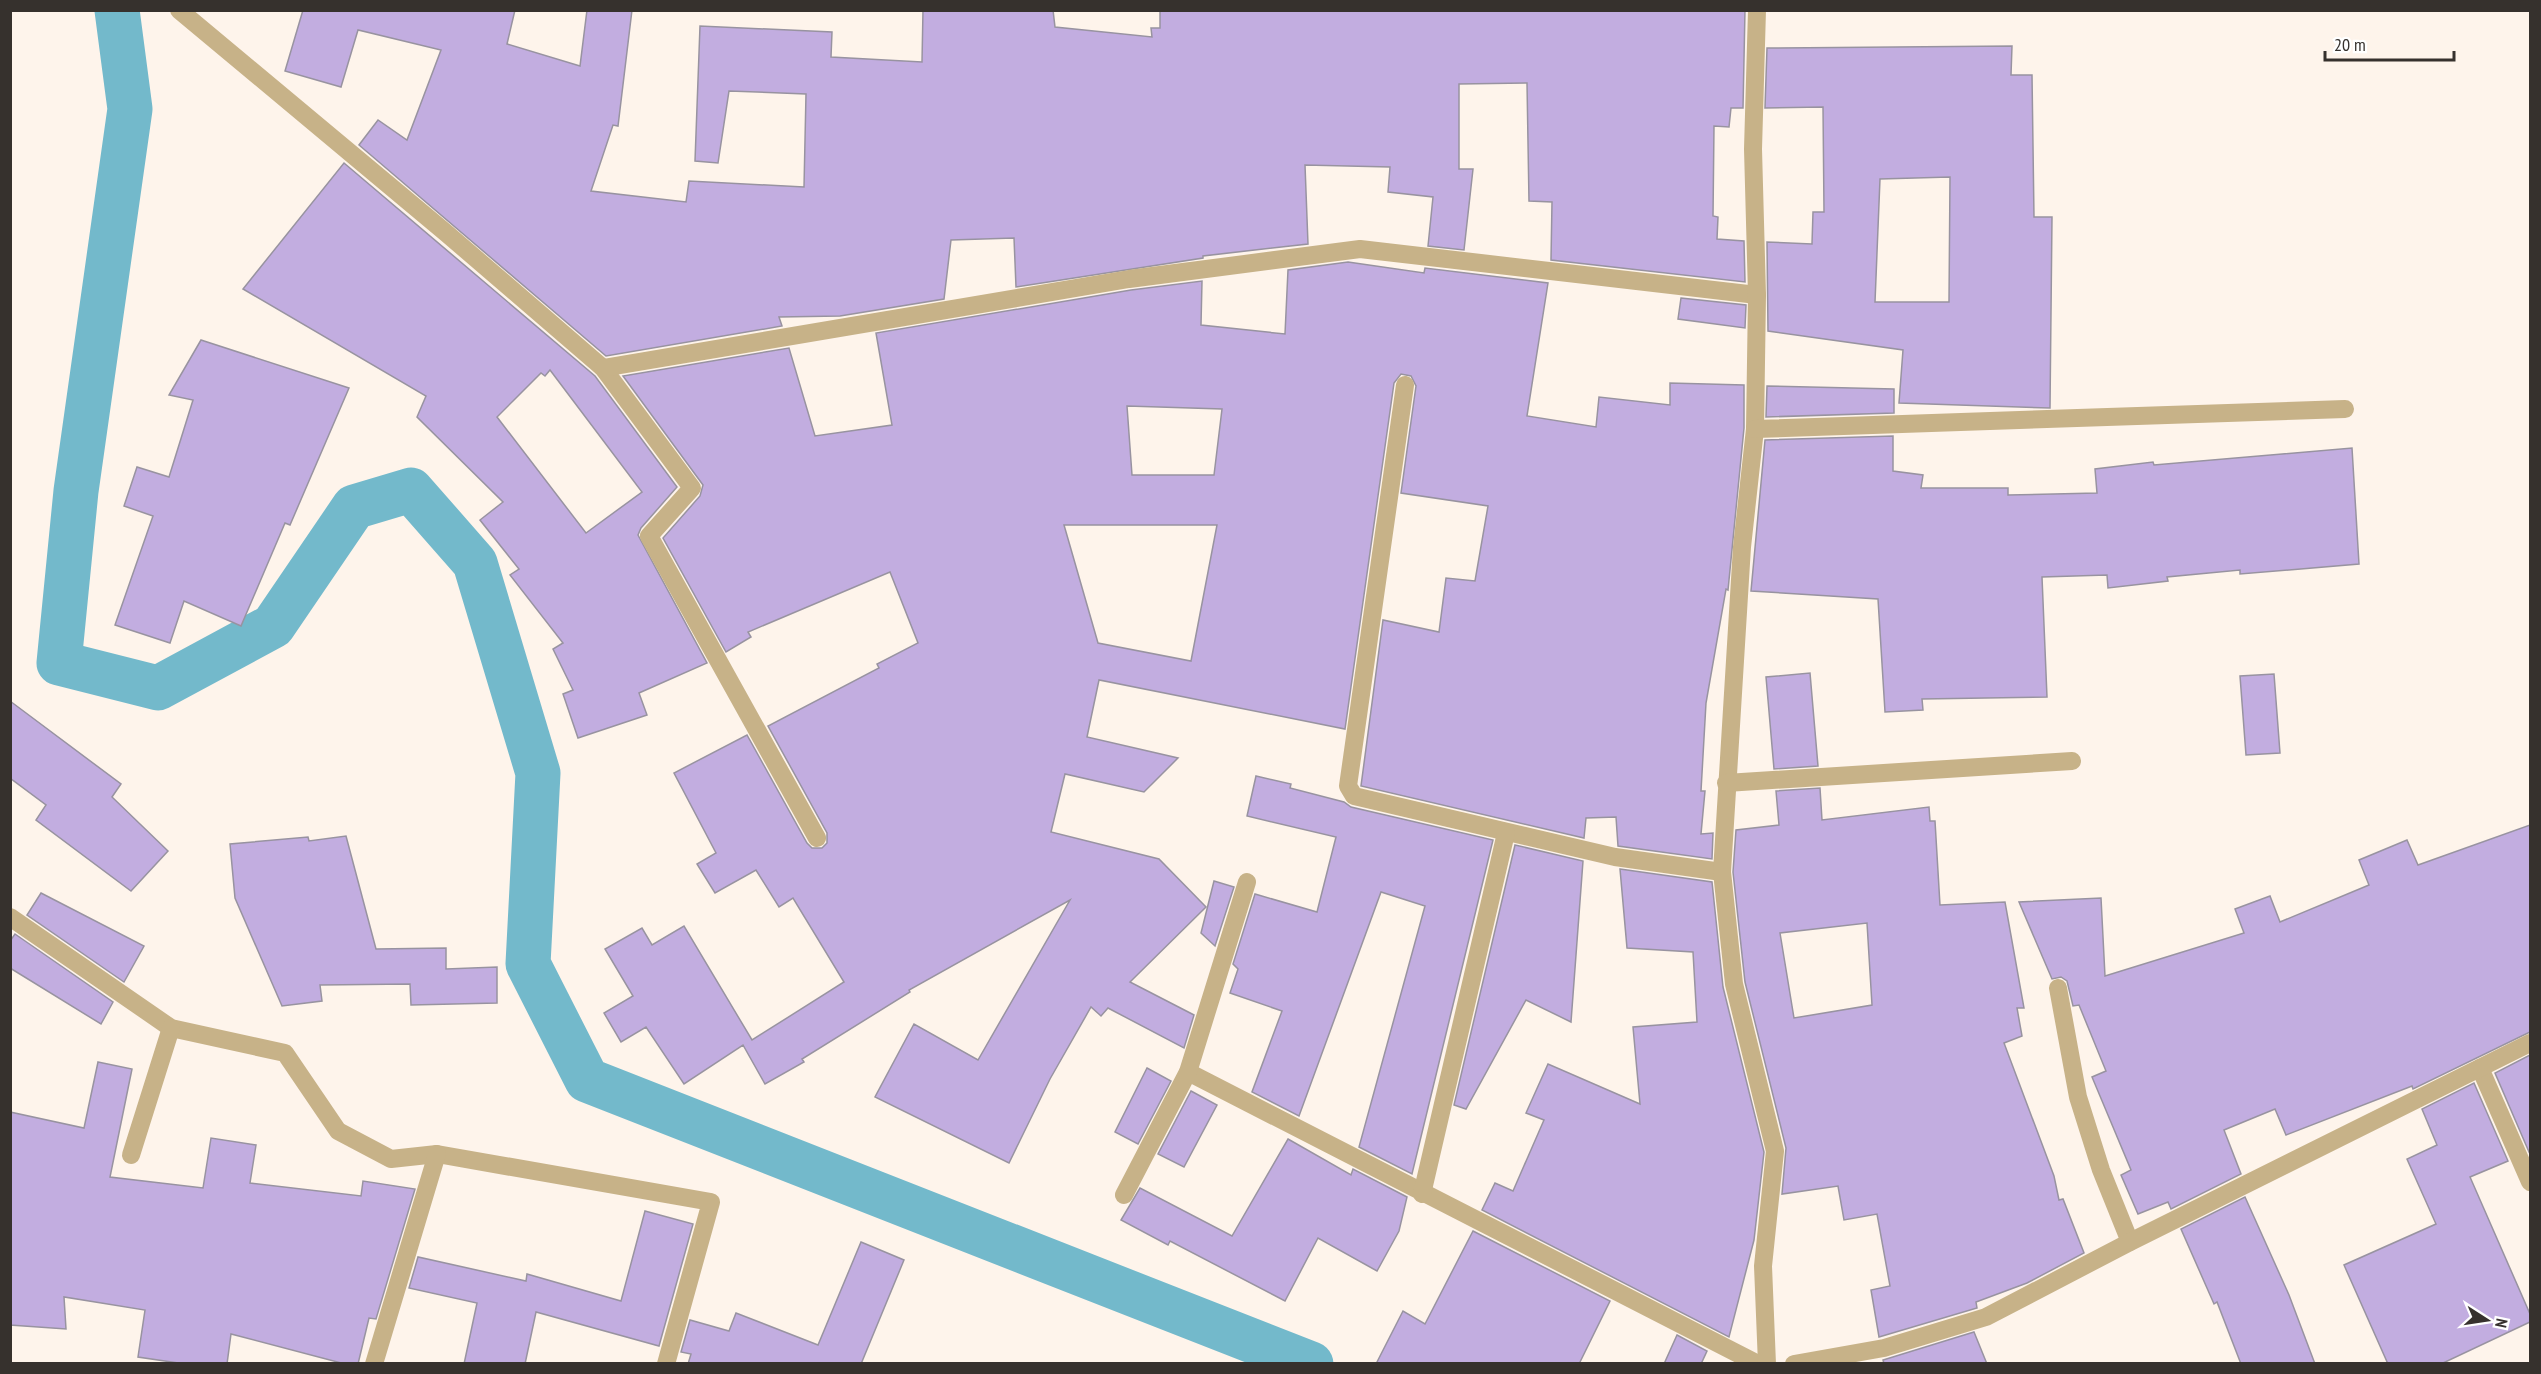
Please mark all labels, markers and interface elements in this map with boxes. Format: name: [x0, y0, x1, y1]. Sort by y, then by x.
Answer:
scale bar: [2325, 24, 2454, 62]
text: 20 m: [2334, 33, 2366, 56]
north arrow: [2457, 1290, 2517, 1350]
text: N: [2491, 1317, 2512, 1329]

